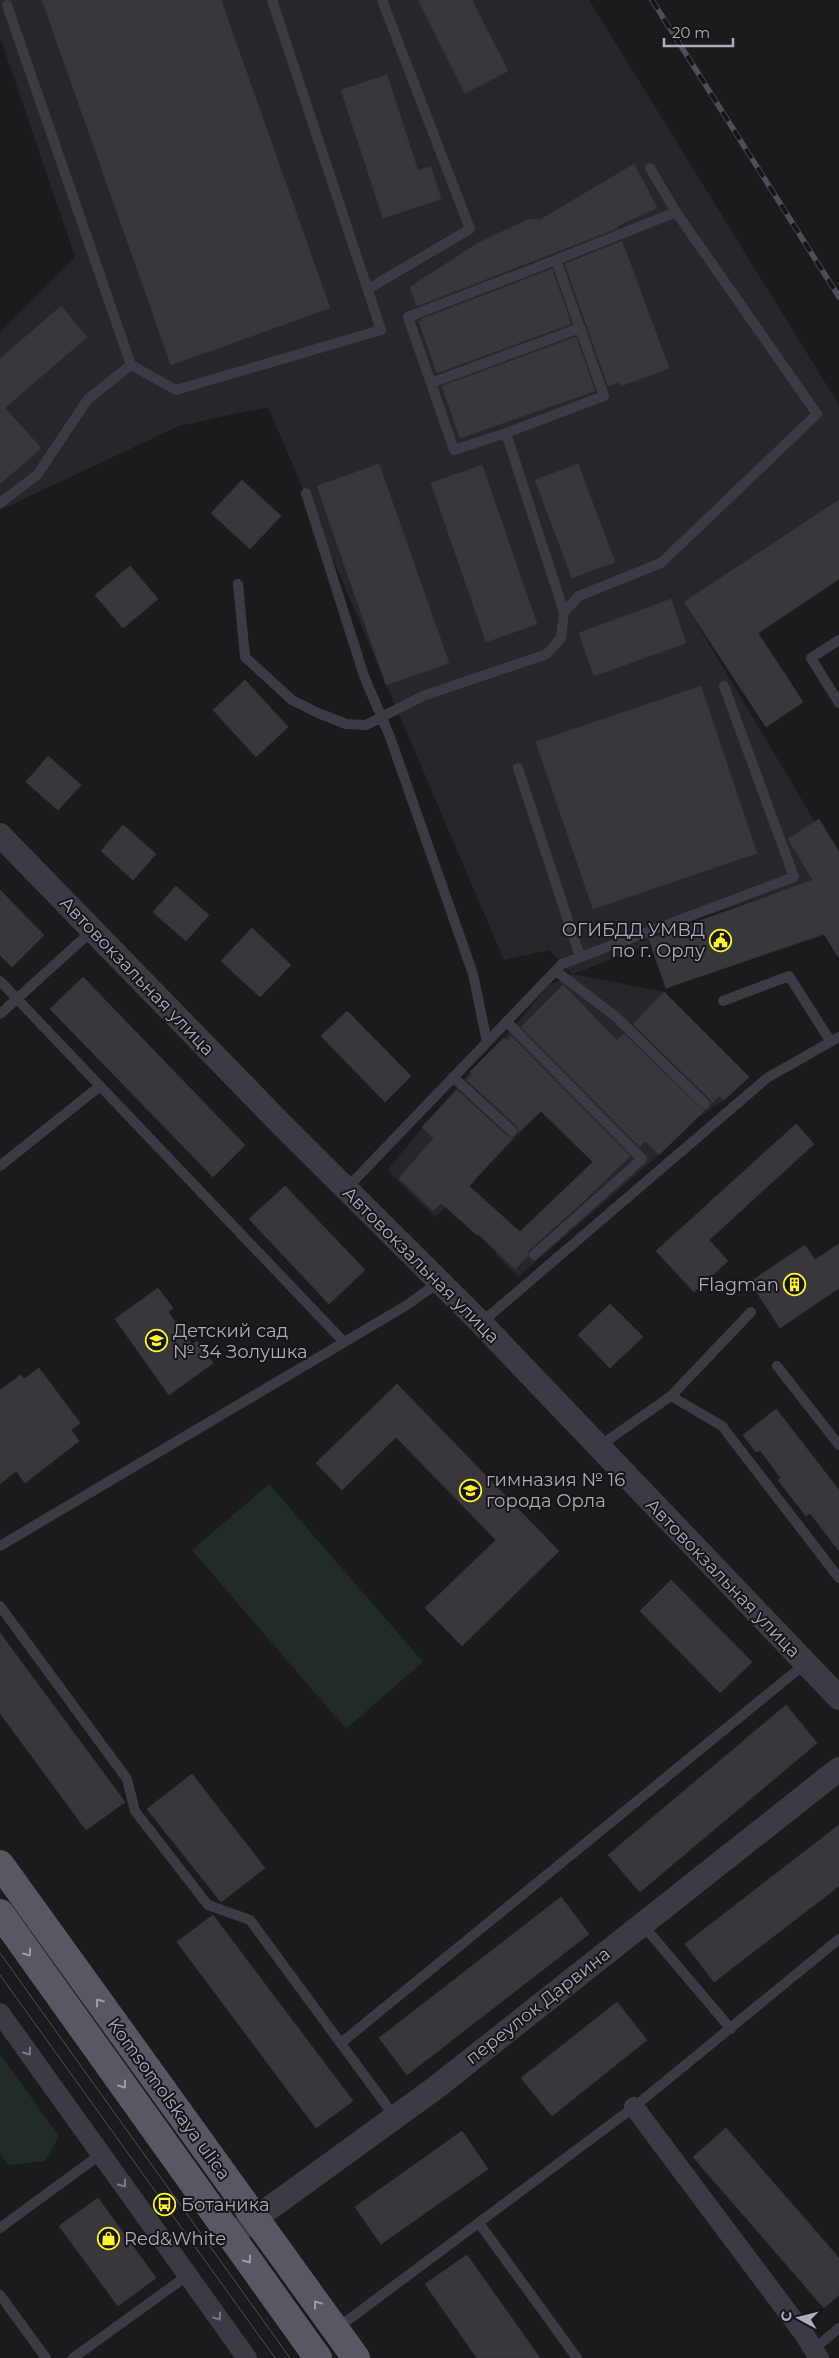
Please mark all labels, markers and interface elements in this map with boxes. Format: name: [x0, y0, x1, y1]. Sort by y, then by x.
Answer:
scale bar: [664, 15, 733, 47]
text: 20 m: [672, 23, 710, 42]
street label: Автовокзальная улица: [55, 892, 219, 1060]
place label: ОГИБДД УМВД по г. Орлу: [562, 919, 705, 962]
public building icon: ОГИБДД УМВД по г. Орлу: [709, 928, 733, 952]
street label: Автовокзальная улица: [338, 1182, 504, 1348]
building icon: Flagman: [783, 1273, 807, 1297]
place label: Flagman: [698, 1274, 779, 1296]
place label: Детский сад № 34 Золушка: [173, 1320, 308, 1363]
school or university icon: Детский сад № 34 Золушка: [145, 1329, 169, 1353]
place label: гимназия № 16 города Орла: [486, 1469, 625, 1512]
school or university icon: гимназия № 16 города Орла: [458, 1478, 482, 1502]
street label: Автовокзальная улица: [641, 1494, 805, 1662]
street label: переулок Дарвина: [461, 1943, 615, 2069]
one-way arrow: [22, 1947, 31, 1957]
one-way arrow: [96, 1998, 105, 2008]
street label: Komsomolskaya ulica: [103, 2014, 235, 2184]
one-way arrow: [23, 2046, 31, 2055]
one-way arrow: [117, 2079, 126, 2089]
one-way arrow: [117, 2179, 126, 2188]
bus stop icon: Ботаника: [153, 2193, 177, 2217]
place label: Ботаника: [181, 2194, 269, 2216]
shop icon: Red&White: [96, 2227, 120, 2251]
place label: Red&White: [124, 2228, 226, 2250]
one-way arrow: [242, 2254, 251, 2264]
north arrow: [774, 2293, 824, 2343]
one-way arrow: [314, 2300, 323, 2310]
text: С: [777, 2310, 796, 2323]
one-way arrow: [212, 2311, 220, 2320]

